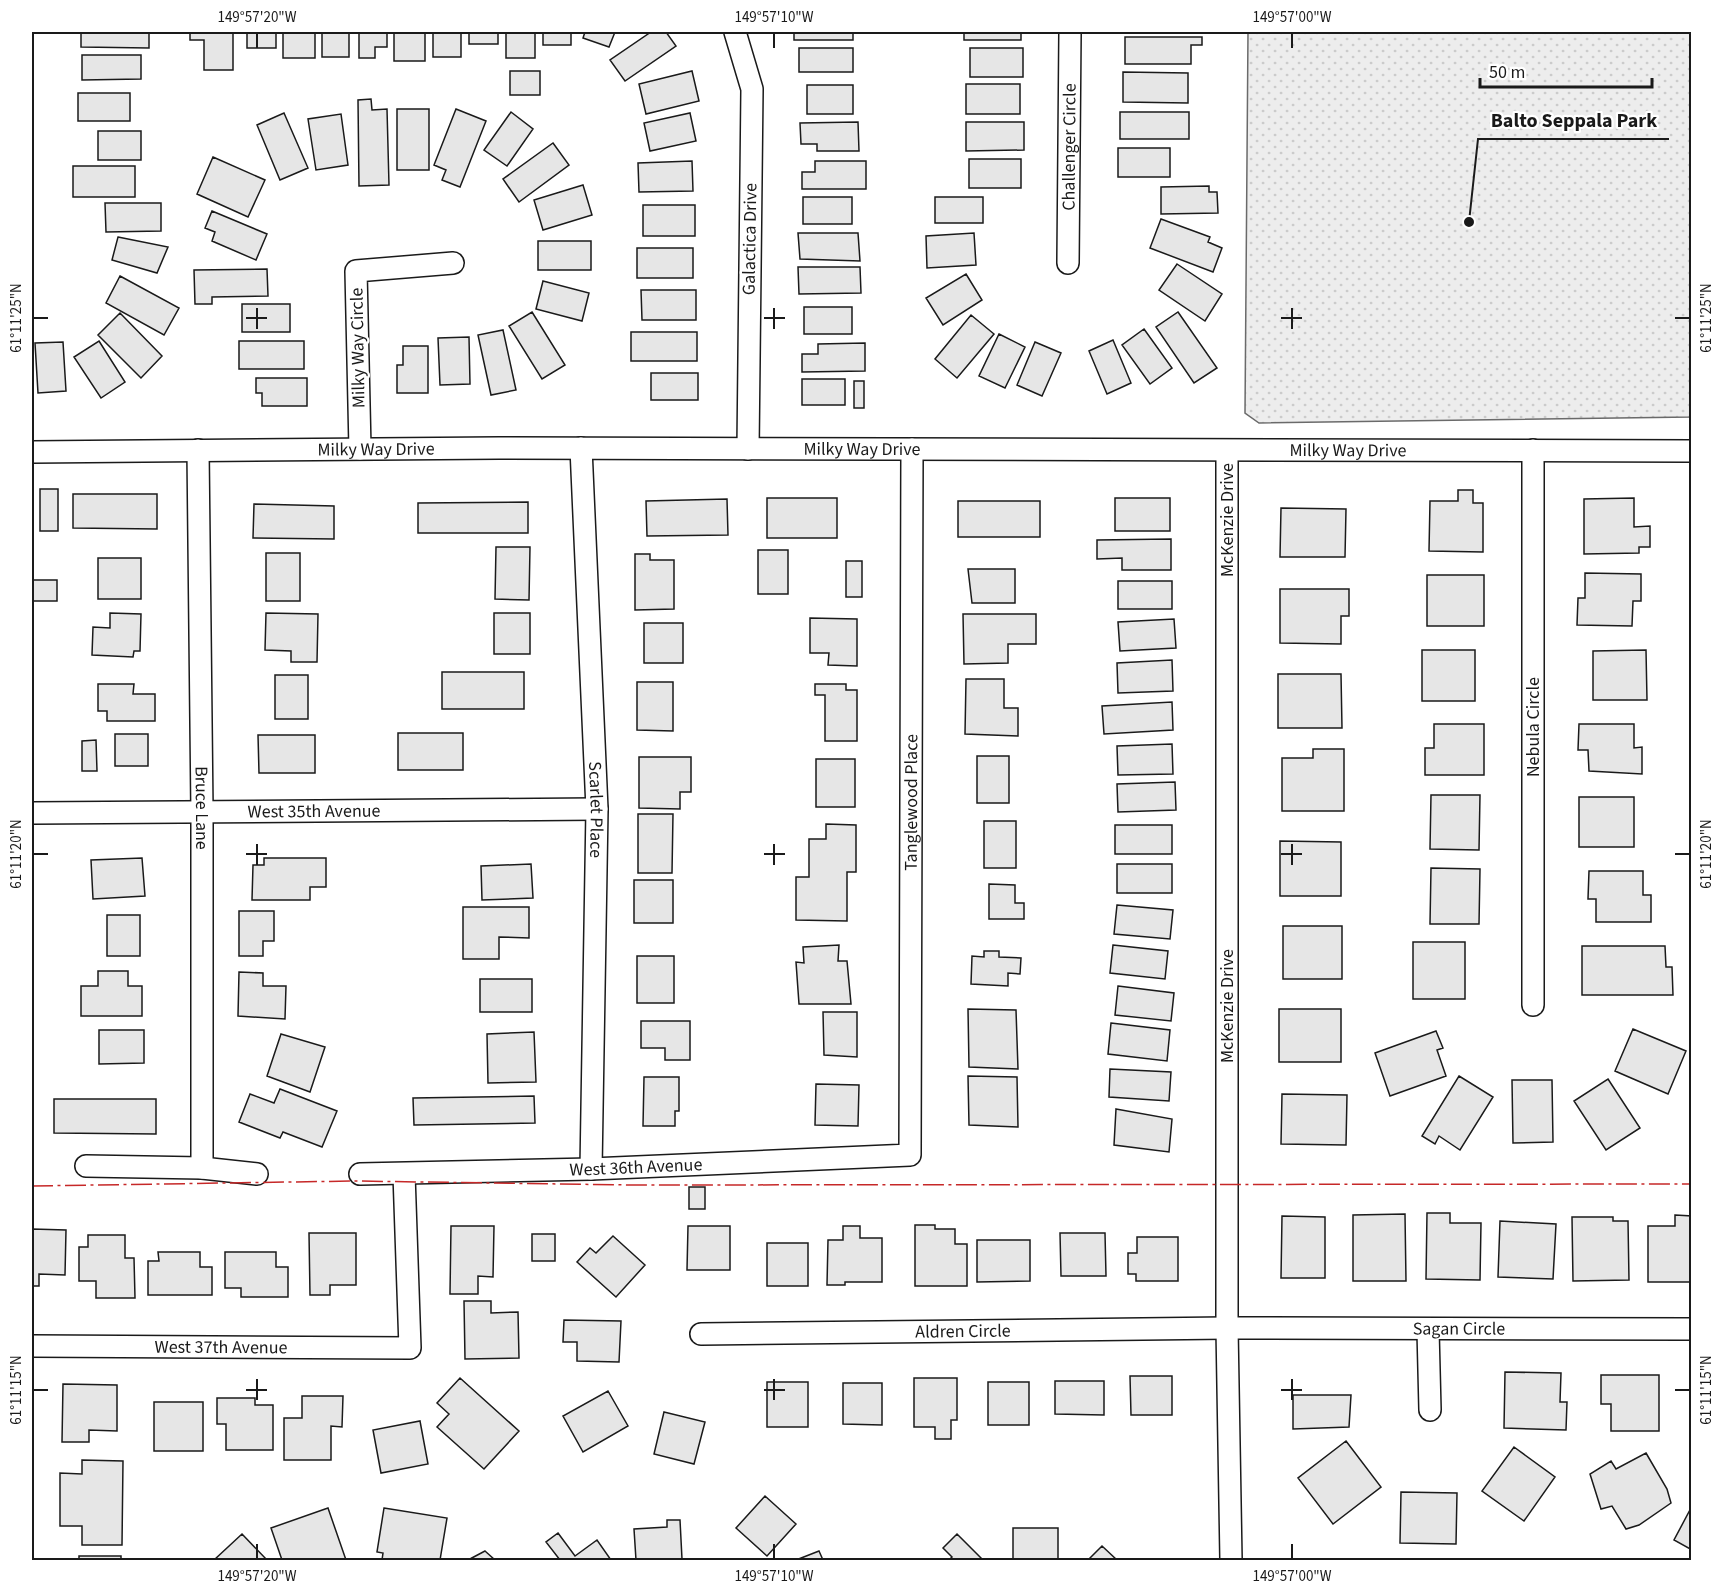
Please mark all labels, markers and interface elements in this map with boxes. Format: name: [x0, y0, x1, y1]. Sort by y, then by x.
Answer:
text: 149°57'20"W: [217, 7, 297, 28]
text: 149°57'10"W: [734, 7, 814, 28]
text: 149°57'00"W: [1252, 7, 1332, 28]
scale bar: [1480, 51, 1652, 89]
text: 50 m: [1489, 60, 1525, 85]
street label: Challenger Circle: [1056, 83, 1082, 211]
callout: Balto Seppala Park: [1478, 101, 1669, 139]
text: Balto Seppala Park: [1491, 107, 1657, 135]
street label: Galactica Drive: [737, 183, 763, 295]
text: 61°11'25"N: [6, 283, 27, 353]
text: 61°11'25"N: [1696, 283, 1717, 353]
street label: Milky Way Circle: [344, 287, 372, 408]
street label: Milky Way Drive: [317, 436, 435, 462]
street label: Milky Way Drive: [803, 436, 921, 462]
street label: Milky Way Drive: [1289, 437, 1407, 463]
street label: McKenzie Drive: [1215, 463, 1240, 577]
street label: Nebula Circle: [1521, 677, 1546, 777]
street label: Tanglewood Place: [898, 734, 924, 871]
street label: Scarlet Place: [582, 761, 610, 858]
street label: Bruce Lane: [189, 766, 215, 850]
street label: West 35th Avenue: [247, 798, 381, 824]
text: 61°11'20"N: [6, 819, 27, 889]
text: 61°11'20"N: [1696, 819, 1717, 889]
street label: McKenzie Drive: [1215, 949, 1240, 1063]
street label: West 36th Avenue: [569, 1152, 703, 1182]
street label: Sagan Circle: [1413, 1316, 1505, 1341]
street label: Aldren Circle: [915, 1318, 1011, 1344]
street label: West 37th Avenue: [154, 1334, 288, 1360]
text: 61°11'15"N: [6, 1355, 27, 1425]
text: 61°11'15"N: [1696, 1355, 1717, 1425]
text: 149°57'20"W: [217, 1566, 297, 1587]
text: 149°57'10"W: [734, 1566, 814, 1587]
text: 149°57'00"W: [1252, 1566, 1332, 1587]

